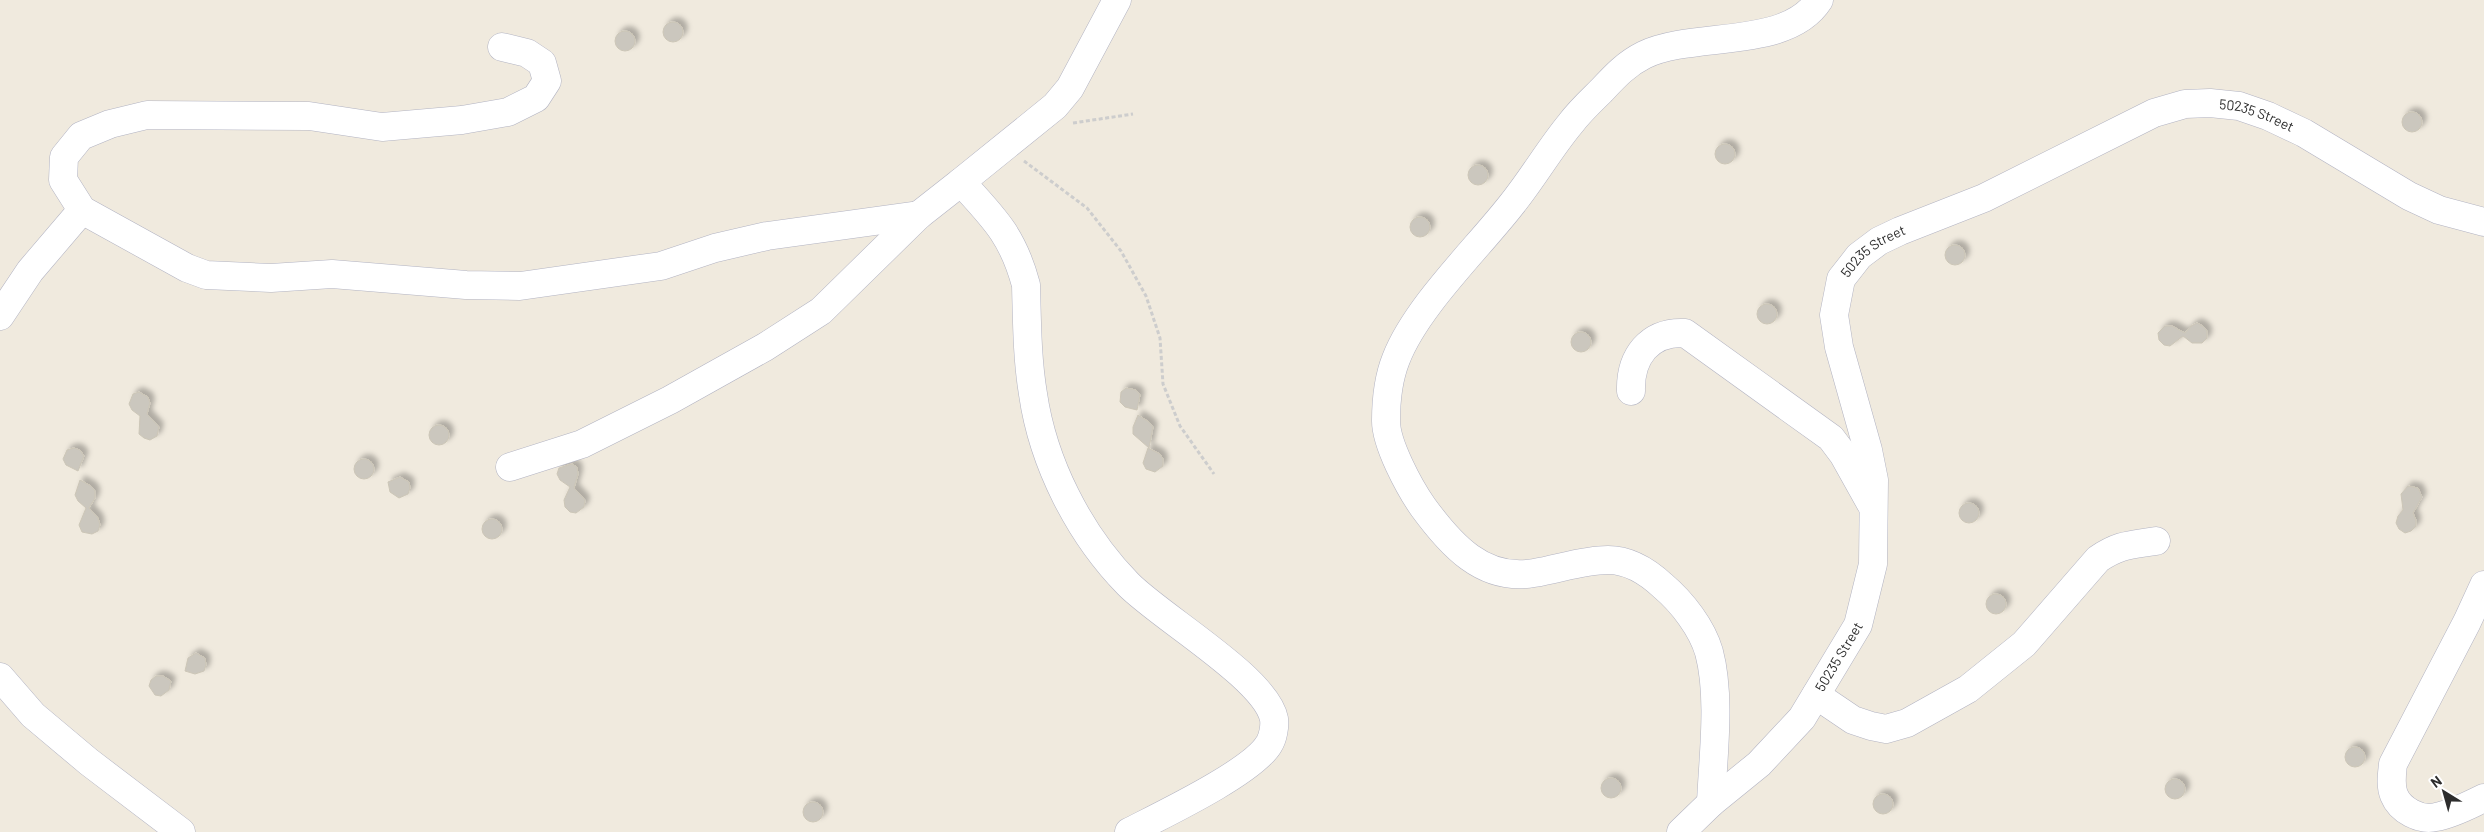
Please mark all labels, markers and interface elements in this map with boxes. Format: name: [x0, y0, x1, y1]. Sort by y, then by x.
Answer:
street label: 50235 Street: [2218, 95, 2297, 135]
street label: 50235 Street: [1837, 221, 1908, 280]
street label: 50235 Street: [1811, 619, 1866, 694]
north arrow: [2419, 767, 2469, 817]
text: N: [2427, 772, 2445, 791]

